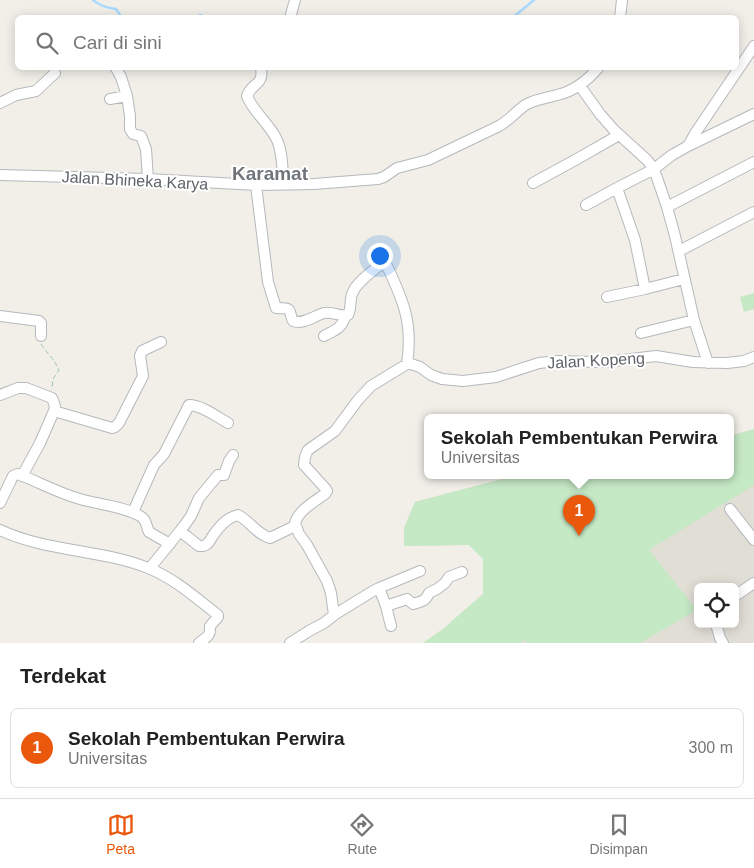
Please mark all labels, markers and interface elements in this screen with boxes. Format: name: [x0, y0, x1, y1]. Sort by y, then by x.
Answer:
search box: [15, 15, 739, 70]
icon: search: [33, 29, 61, 57]
text: Cari di sini: [73, 32, 162, 53]
district label: Karamat: [232, 163, 309, 184]
street label: Jalan Bhineka Karya: [61, 168, 209, 193]
your location: [367, 243, 393, 269]
street label: Jalan Kopeng: [547, 349, 645, 372]
popup: [424, 414, 734, 479]
text: Sekolah Pembentukan Perwira: [441, 427, 717, 448]
text: Universitas: [441, 449, 520, 466]
pin: 1: [563, 495, 595, 536]
map controls: [694, 583, 739, 628]
button: locate: [694, 583, 739, 628]
text: Terdekat: [20, 664, 106, 687]
text: Sekolah Pembentukan Perwira: [68, 728, 345, 749]
text: 1: [33, 739, 41, 756]
text: 300 m: [689, 739, 733, 756]
text: Universitas: [68, 750, 147, 767]
tab: Peta: [106, 811, 135, 857]
tab: Rute: [347, 811, 377, 857]
tab: Disimpan: [589, 811, 648, 857]

